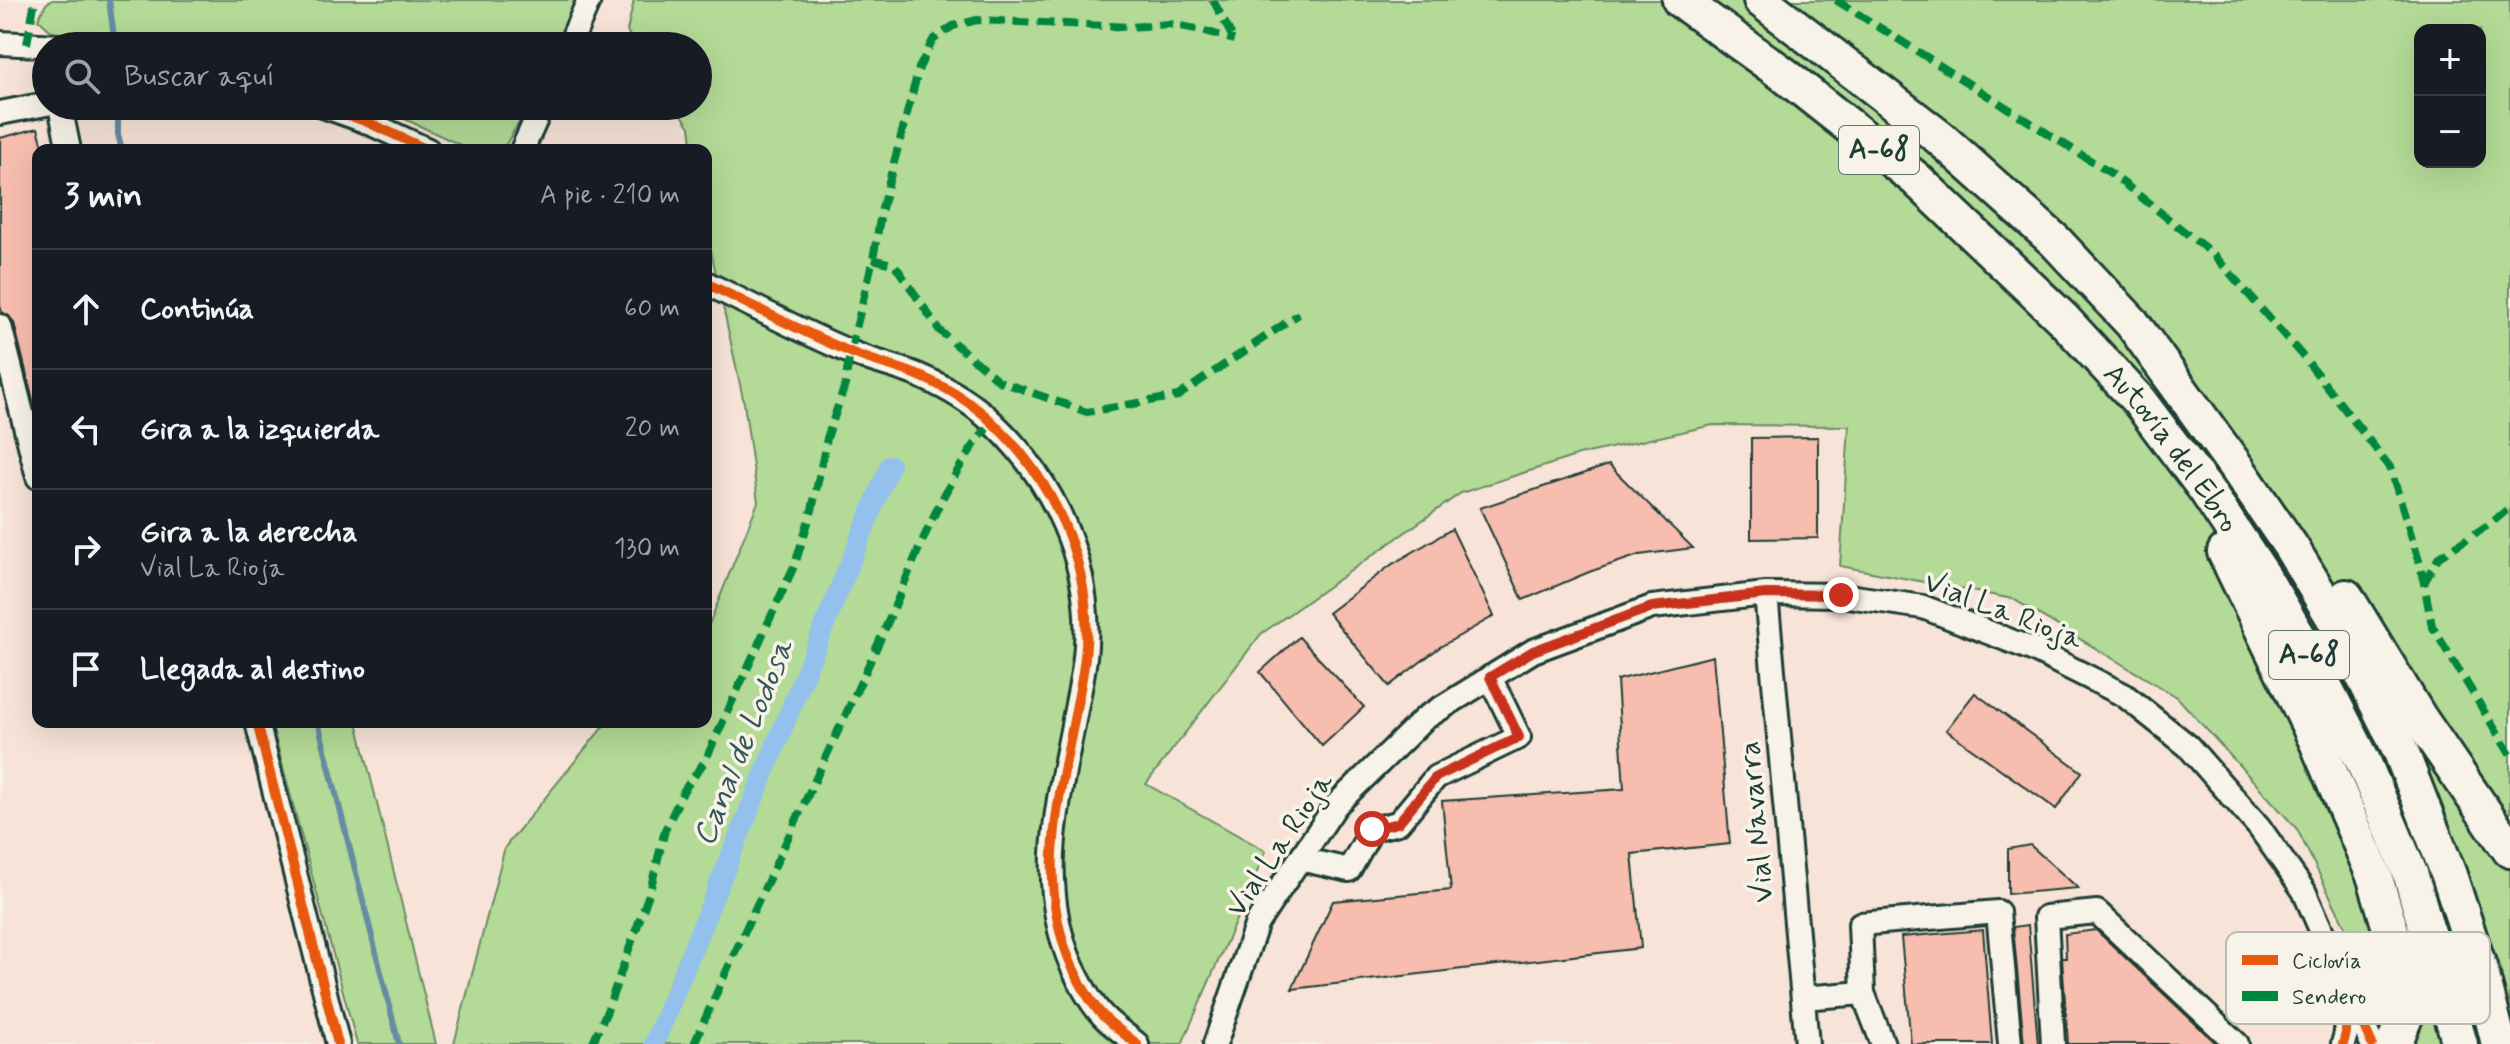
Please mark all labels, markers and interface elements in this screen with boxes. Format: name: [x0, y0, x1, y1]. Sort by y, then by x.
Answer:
map controls: [2414, 24, 2486, 168]
button: +: [2414, 24, 2486, 96]
search box: [32, 32, 712, 120]
icon: search: [60, 54, 104, 98]
text: Buscar aquí: [124, 57, 275, 96]
button: −: [2414, 96, 2486, 168]
road number: A-68: [1839, 126, 1919, 174]
text: 3 min: [64, 174, 142, 219]
text: A pie · 210 m: [540, 179, 680, 213]
icon: ahead: [64, 287, 108, 331]
text: Continúa: [140, 290, 254, 329]
text: 60 m: [624, 292, 680, 326]
street label: Autovía del Ebro: [2094, 355, 2248, 540]
icon: left: [64, 407, 108, 451]
text: Gira a la izquierda: [140, 410, 379, 449]
text: 20 m: [625, 412, 680, 446]
text: Gira a la derecha: [140, 513, 358, 552]
icon: right: [64, 527, 108, 571]
text: 130 m: [614, 532, 680, 566]
text: Vial La Rioja: [140, 552, 284, 586]
street label: Vial La Rioja: [1918, 563, 2089, 659]
route end: [1823, 577, 1859, 613]
road number: A-68: [2269, 631, 2349, 679]
water label: Canal de Lodosa: [684, 632, 805, 852]
icon: arrive: [64, 647, 108, 691]
text: Llegada al destino: [140, 650, 365, 689]
street label: Vial Navarra: [1731, 739, 1783, 905]
street label: Vial La Rioja: [1217, 764, 1343, 925]
route start: [1354, 811, 1390, 847]
legend: [2226, 932, 2490, 1024]
text: Ciclovía: [2292, 948, 2362, 976]
text: Sendero: [2292, 984, 2366, 1012]

